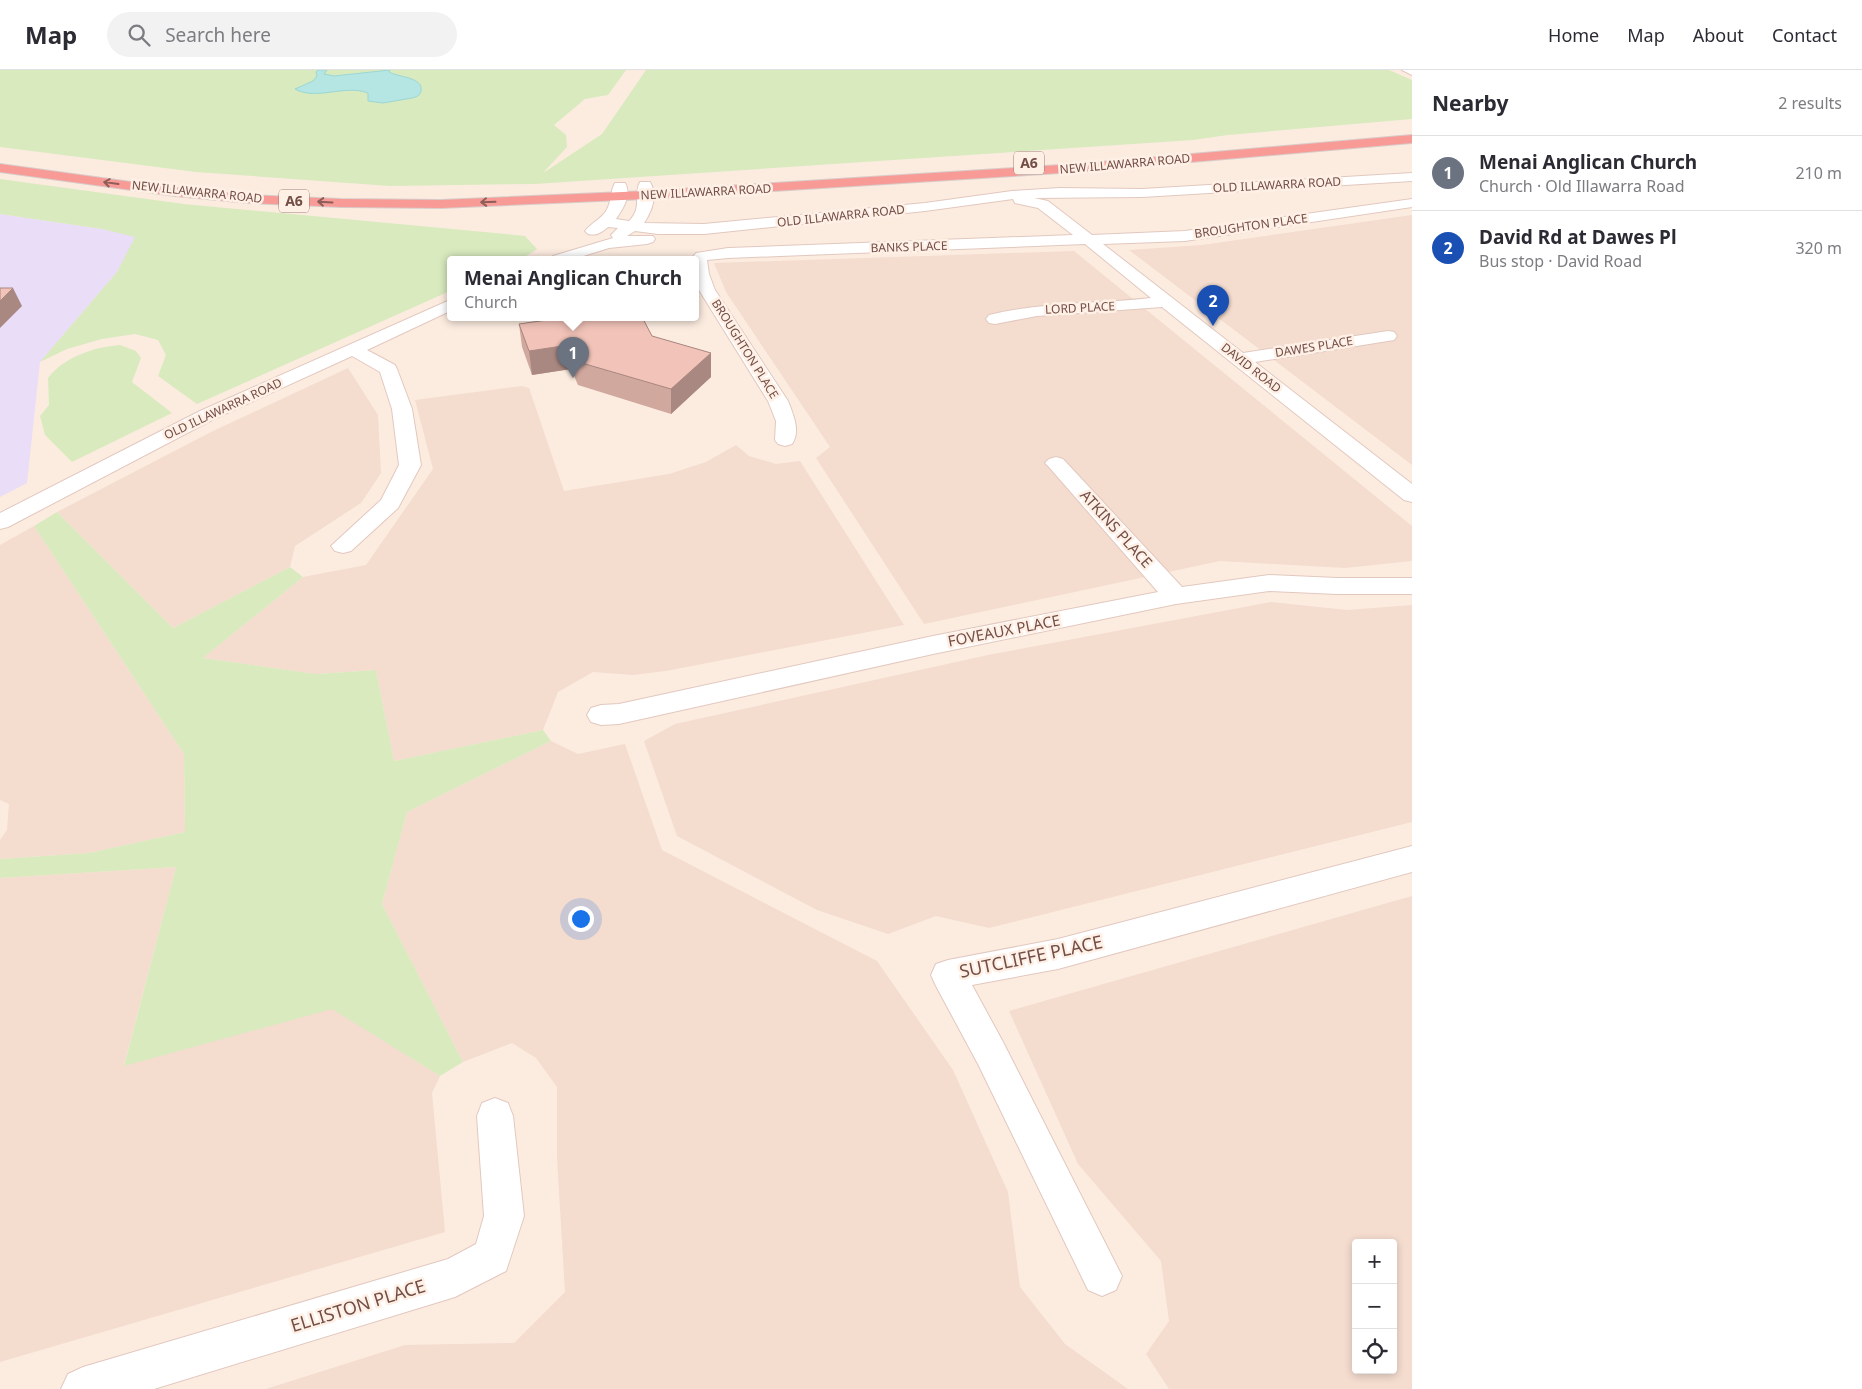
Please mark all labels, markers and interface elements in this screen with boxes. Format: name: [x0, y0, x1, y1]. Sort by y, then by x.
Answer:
search box: [107, 12, 457, 57]
text: Map: [25, 18, 77, 51]
icon: search: [125, 21, 153, 49]
text: Search here: [165, 22, 271, 48]
text: Home: [1548, 23, 1599, 47]
text: Map: [1627, 23, 1665, 47]
text: About: [1693, 23, 1744, 47]
text: Contact: [1772, 23, 1837, 47]
text: Nearby: [1432, 89, 1508, 117]
text: 2 results: [1778, 92, 1842, 114]
street label: NEW ILLAWARRA ROAD: [1059, 149, 1191, 178]
text: Menai Anglican Church: [1479, 149, 1697, 175]
road number: A6: [1014, 152, 1044, 175]
text: 1: [1443, 162, 1453, 184]
text: 210 m: [1795, 162, 1842, 184]
street label: OLD ILLAWARRA ROAD: [1212, 173, 1342, 196]
text: Church · Old Illawarra Road: [1479, 175, 1685, 197]
street label: NEW ILLAWARRA ROAD: [131, 176, 263, 207]
one-way arrow: [104, 178, 120, 188]
street label: NEW ILLAWARRA ROAD: [640, 180, 772, 203]
road number: A6: [279, 190, 309, 212]
one-way arrow: [318, 198, 334, 207]
one-way arrow: [480, 198, 496, 207]
street label: OLD ILLAWARRA ROAD: [776, 200, 906, 231]
street label: BROUGHTON PLACE: [1193, 209, 1309, 242]
text: David Rd at Dawes Pl: [1479, 224, 1677, 250]
street label: BANKS PLACE: [870, 237, 948, 256]
text: 2: [1443, 237, 1453, 259]
text: 320 m: [1795, 237, 1842, 259]
text: Bus stop · David Road: [1479, 250, 1642, 272]
popup: [447, 256, 699, 321]
text: Menai Anglican Church: [464, 265, 682, 291]
pin: 2: [1197, 285, 1229, 326]
text: Church: [464, 291, 518, 313]
street label: BROUGHTON PLACE: [708, 296, 783, 402]
street label: LORD PLACE: [1045, 297, 1115, 318]
street label: DAWES PLACE: [1274, 332, 1354, 361]
pin: 1: [557, 337, 589, 378]
street label: DAVID ROAD: [1218, 339, 1285, 397]
street label: OLD ILLAWARRA ROAD: [161, 374, 285, 443]
street label: ATKINS PLACE: [1076, 485, 1157, 572]
street label: FOVEAUX PLACE: [946, 609, 1062, 651]
your location: [568, 906, 594, 932]
street label: SUTCLIFFE PLACE: [957, 929, 1105, 983]
map controls: [1352, 1239, 1397, 1374]
button: +: [1352, 1239, 1397, 1284]
street label: ELLISTON PLACE: [287, 1273, 428, 1337]
button: −: [1352, 1284, 1397, 1329]
button: locate: [1352, 1329, 1397, 1374]

